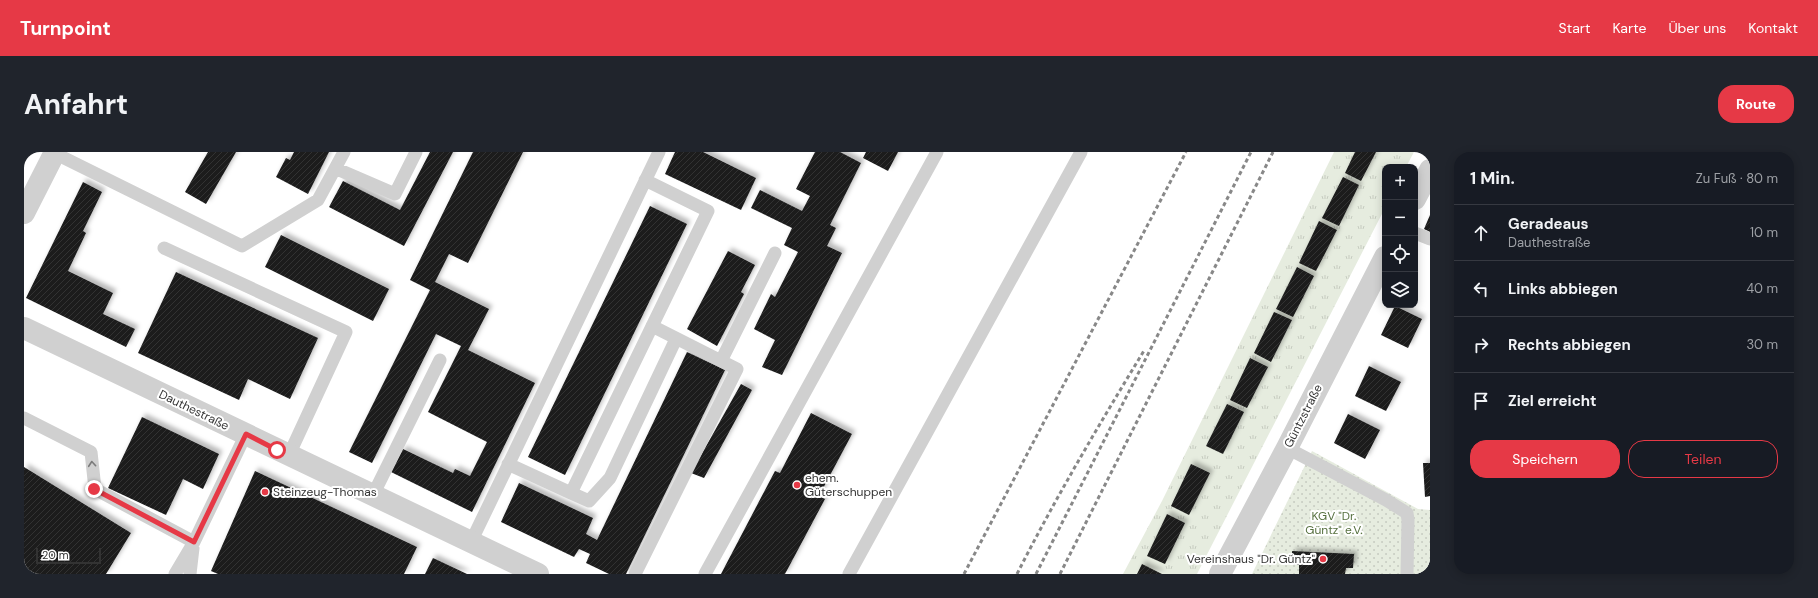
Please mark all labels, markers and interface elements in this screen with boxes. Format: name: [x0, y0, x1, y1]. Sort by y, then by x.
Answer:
text: Turnpoint: [20, 16, 111, 41]
text: Start: [1559, 19, 1590, 37]
text: Karte: [1612, 19, 1646, 37]
text: Über uns: [1668, 19, 1726, 37]
text: Kontakt: [1748, 19, 1798, 37]
button: Route: [1718, 85, 1794, 123]
text: Anfahrt: [24, 86, 128, 123]
map controls: [1382, 164, 1418, 308]
button: +: [1382, 164, 1418, 200]
text: 1 Min.: [1470, 167, 1515, 189]
text: Zu Fuß · 80 m: [1696, 170, 1778, 187]
button: −: [1382, 200, 1418, 236]
text: Geradeaus: [1508, 214, 1589, 234]
icon: ahead: [1470, 222, 1492, 244]
text: 10 m: [1750, 224, 1778, 241]
text: Dauthestraße: [1508, 234, 1590, 251]
button: locate: [1382, 236, 1418, 272]
button: layers: [1382, 272, 1418, 308]
icon: left: [1470, 278, 1492, 300]
text: Links abbiegen: [1508, 279, 1618, 299]
text: 40 m: [1746, 280, 1778, 297]
icon: right: [1470, 334, 1492, 356]
text: Rechts abbiegen: [1508, 335, 1631, 355]
text: 30 m: [1746, 336, 1778, 353]
street label: Güntzstraße: [1280, 381, 1326, 450]
street label: Dauthestraße: [156, 386, 232, 434]
icon: arrive: [1470, 390, 1492, 412]
text: Ziel erreicht: [1508, 391, 1597, 411]
button: Speichern: [1470, 440, 1620, 478]
button: Teilen: [1628, 440, 1778, 478]
route start: [268, 441, 286, 459]
one-way arrow: [88, 461, 97, 467]
place label: ehem. Güterschuppen: [805, 470, 892, 500]
route end: [85, 480, 103, 498]
marker: ehem. Güterschuppen: [792, 480, 802, 490]
place label: Steinzeug-Thomas: [273, 484, 377, 500]
marker: Steinzeug-Thomas: [260, 487, 270, 497]
park label: KGV "Dr. Güntz" e.V.: [1305, 508, 1363, 538]
scale bar: [36, 546, 101, 565]
text: 20 m: [42, 548, 68, 562]
place label: Vereinshaus "Dr. Güntz": [1187, 551, 1316, 567]
marker: Vereinshaus "Dr. Güntz": [1318, 554, 1328, 564]

